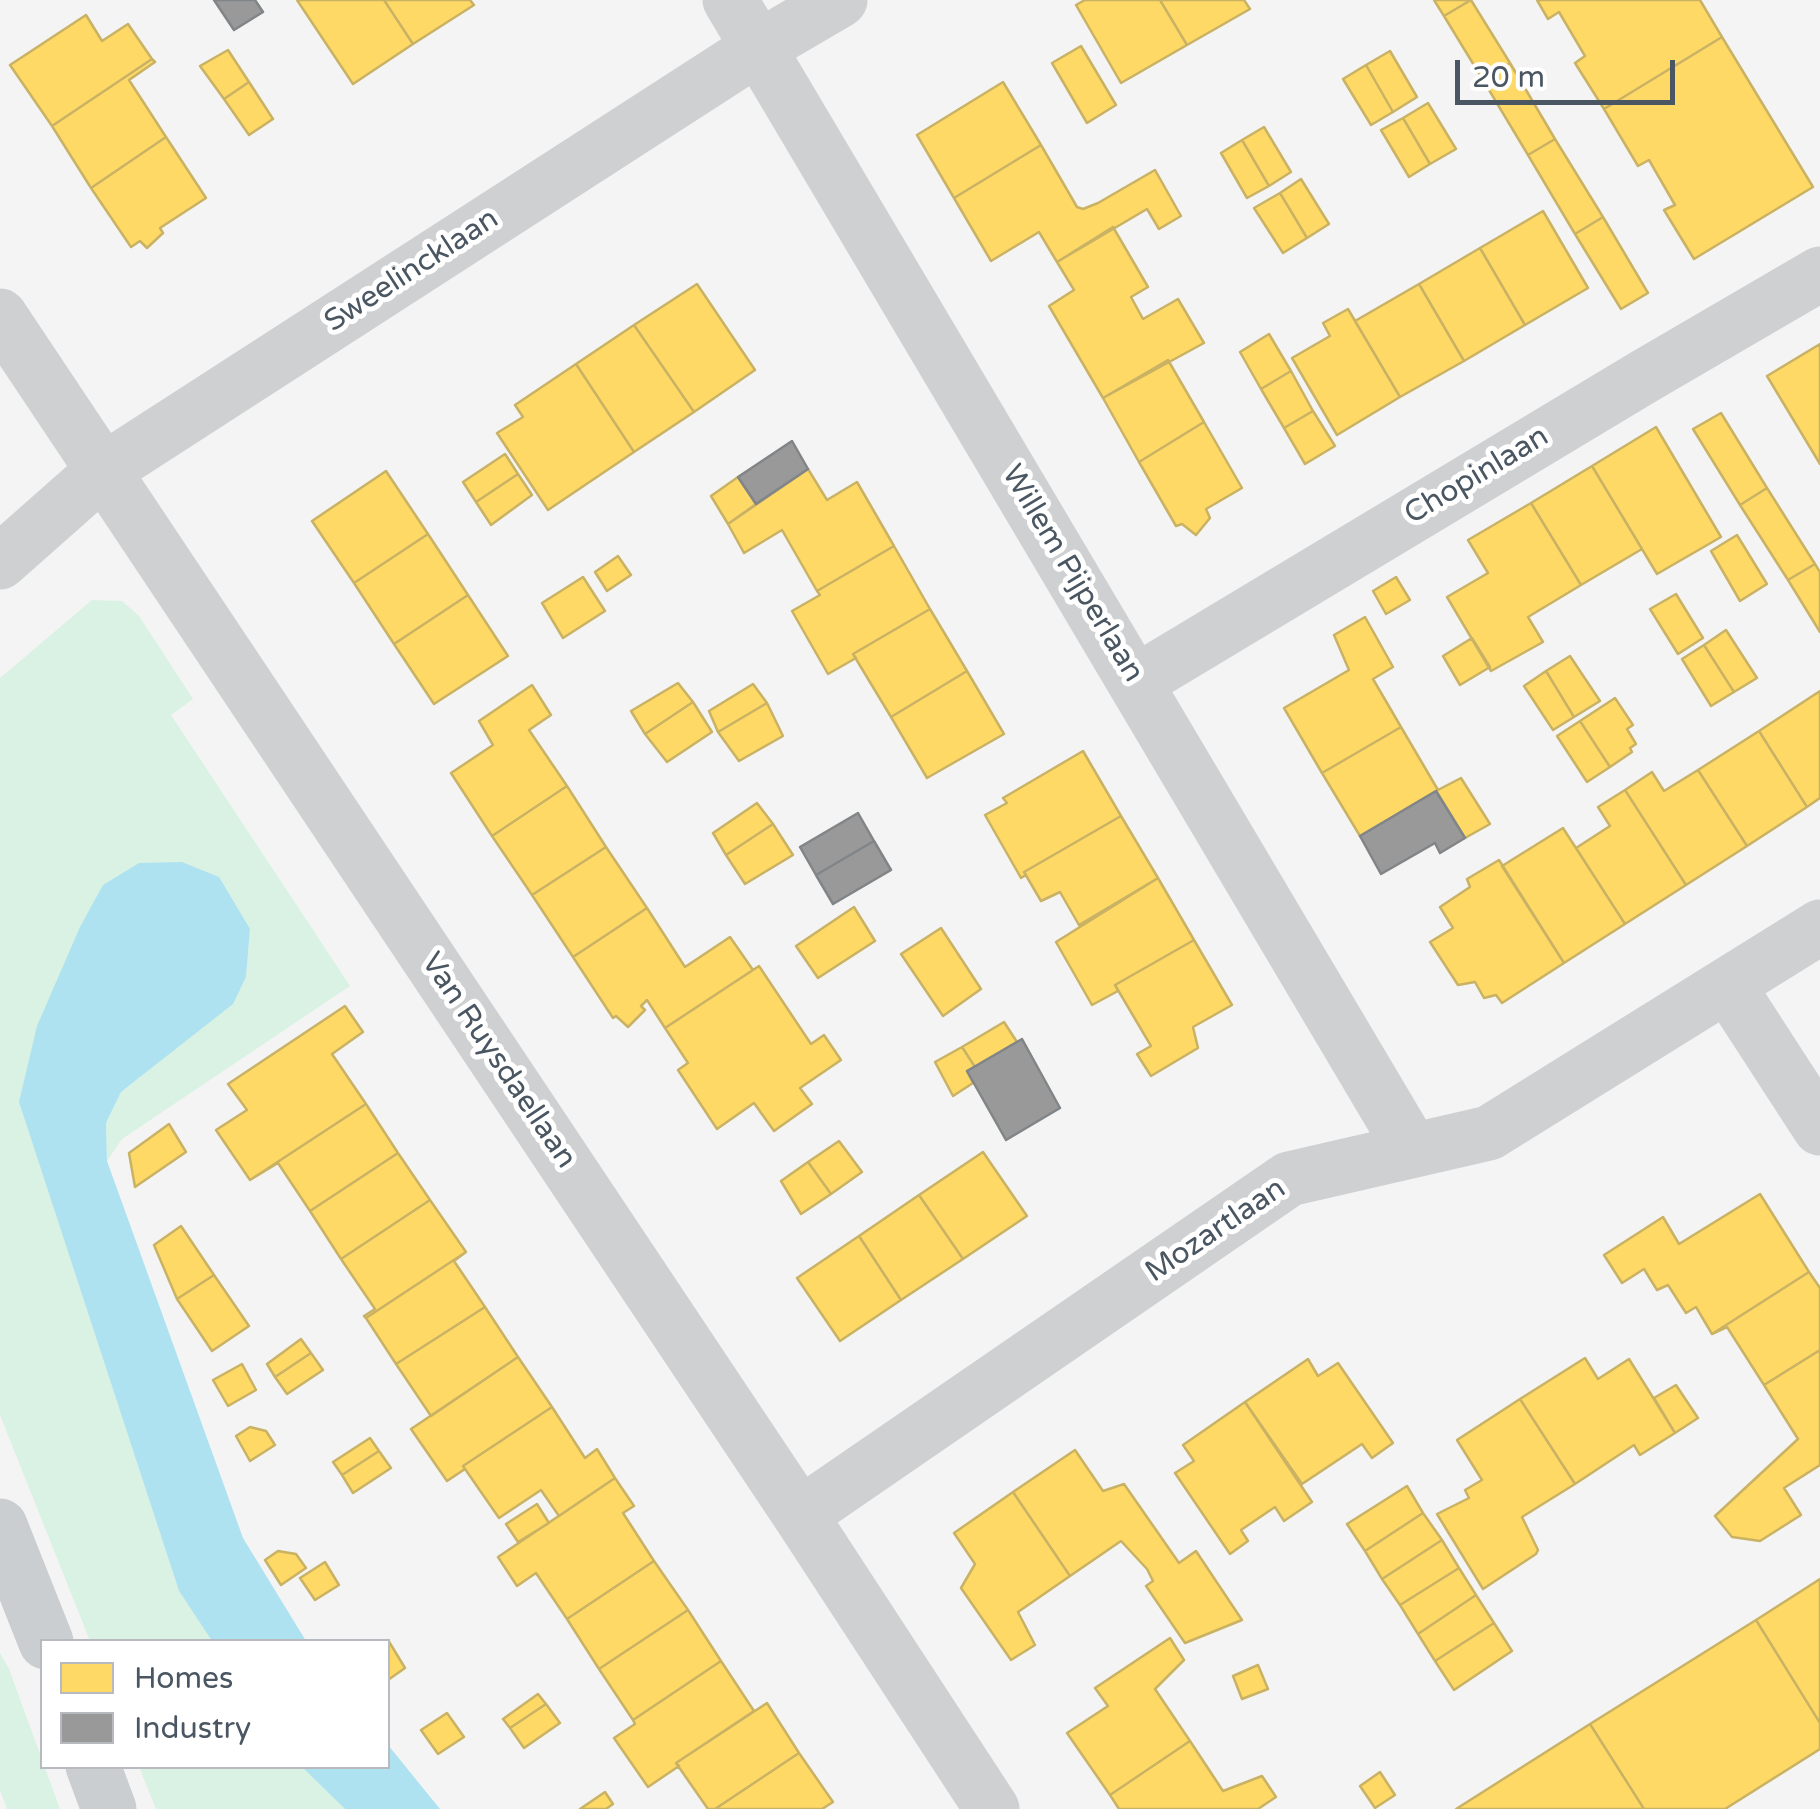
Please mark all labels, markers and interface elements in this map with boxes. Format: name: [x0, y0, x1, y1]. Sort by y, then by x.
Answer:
scale bar: [1460, 40, 1680, 102]
text: 20 m: [1472, 59, 1545, 96]
street label: Sweelincklaan: [318, 201, 506, 341]
street label: Chopinlaan: [1399, 419, 1555, 533]
street label: Willem Pijperlaan: [993, 459, 1151, 689]
street label: Van Ruysdaellaan: [413, 947, 583, 1175]
street label: Mozartlaan: [1139, 1171, 1293, 1291]
legend: [40, 1639, 390, 1769]
text: Homes: [134, 1660, 233, 1697]
text: Industry: [134, 1710, 251, 1747]

